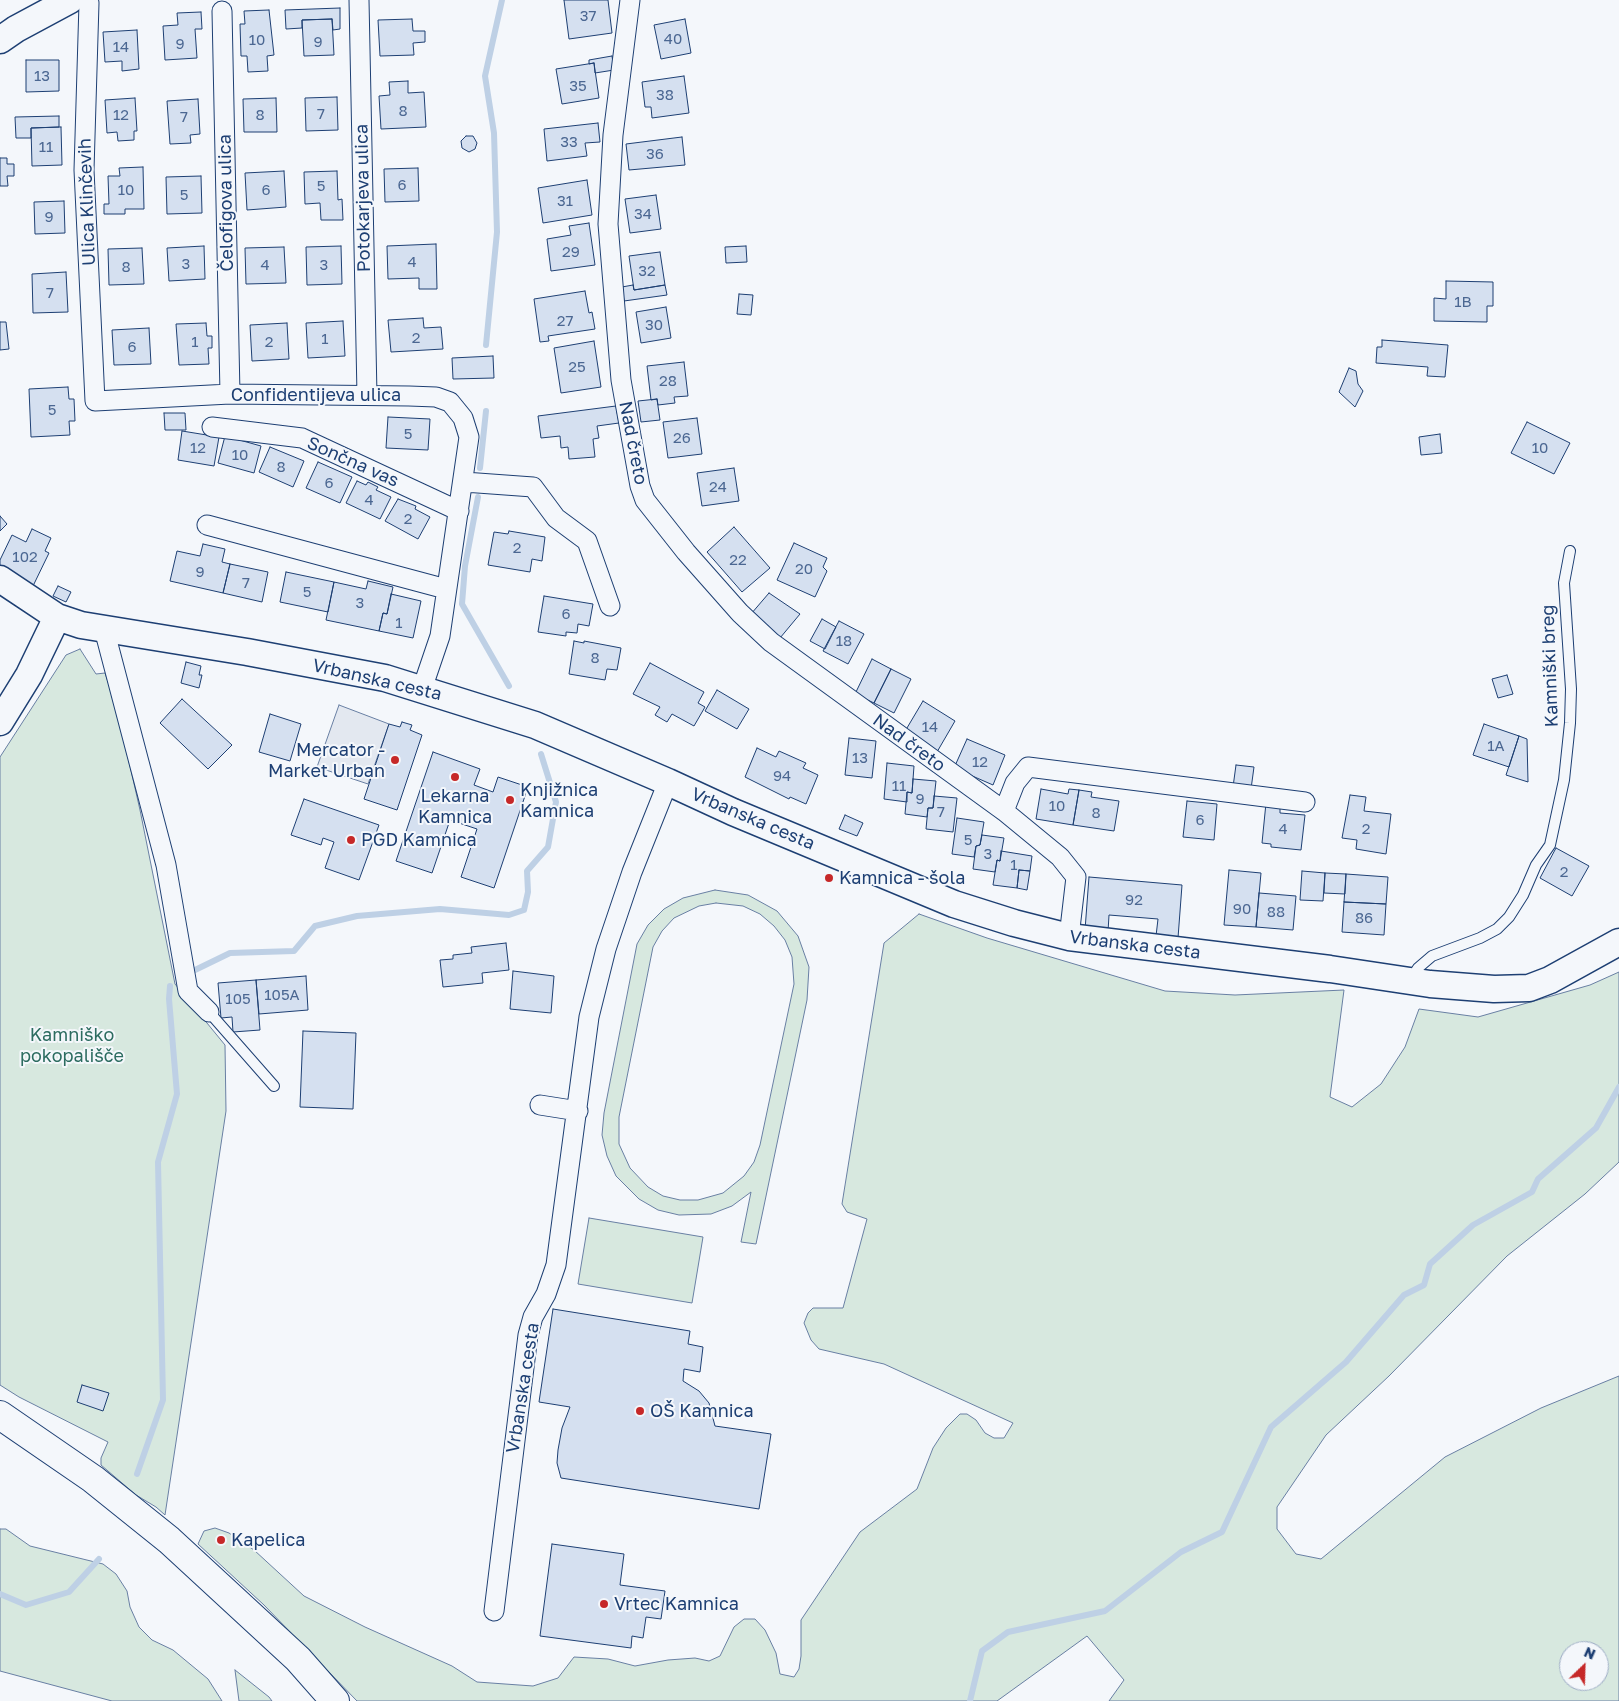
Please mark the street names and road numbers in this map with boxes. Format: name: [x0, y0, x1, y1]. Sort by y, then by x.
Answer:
street label: Potokarjeva ulica: [351, 124, 375, 272]
street label: Čelofigova ulica: [214, 134, 238, 272]
street label: Ulica Klinčevih: [74, 138, 100, 266]
street label: Confidentijeva ulica: [231, 384, 401, 406]
street label: Nad čreto: [614, 399, 652, 487]
street label: Sončna vas: [304, 432, 402, 492]
street label: Kamniški breg: [1537, 604, 1563, 728]
street label: Vrbanska cesta: [310, 655, 444, 705]
street label: Nad čreto: [868, 709, 950, 777]
street label: Vrbanska cesta: [688, 783, 818, 855]
street label: Vrbanska cesta: [1068, 926, 1202, 964]
street label: Vrbanska cesta: [502, 1321, 544, 1455]

